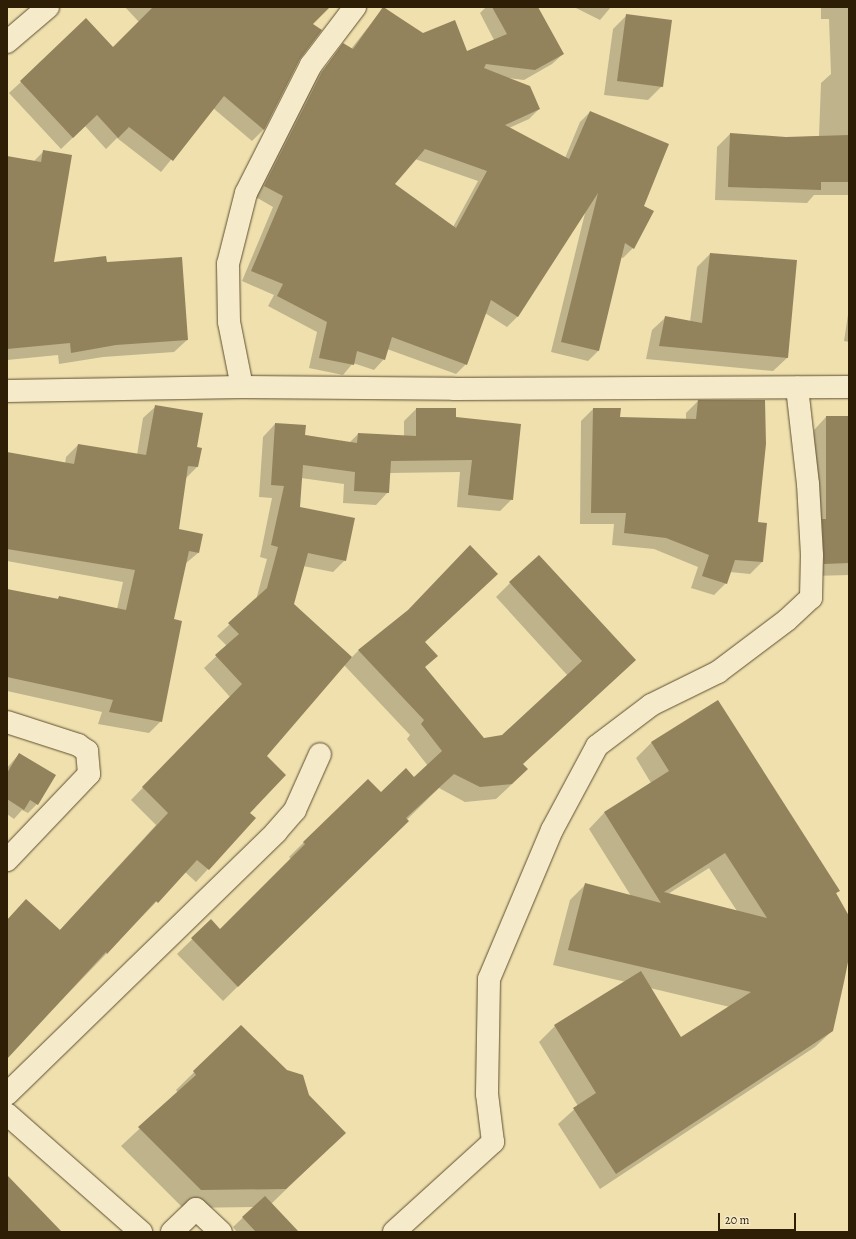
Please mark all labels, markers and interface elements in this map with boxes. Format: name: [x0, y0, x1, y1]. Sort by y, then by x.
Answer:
scale bar: [720, 1205, 798, 1231]
text: 20 m: [725, 1212, 749, 1228]

